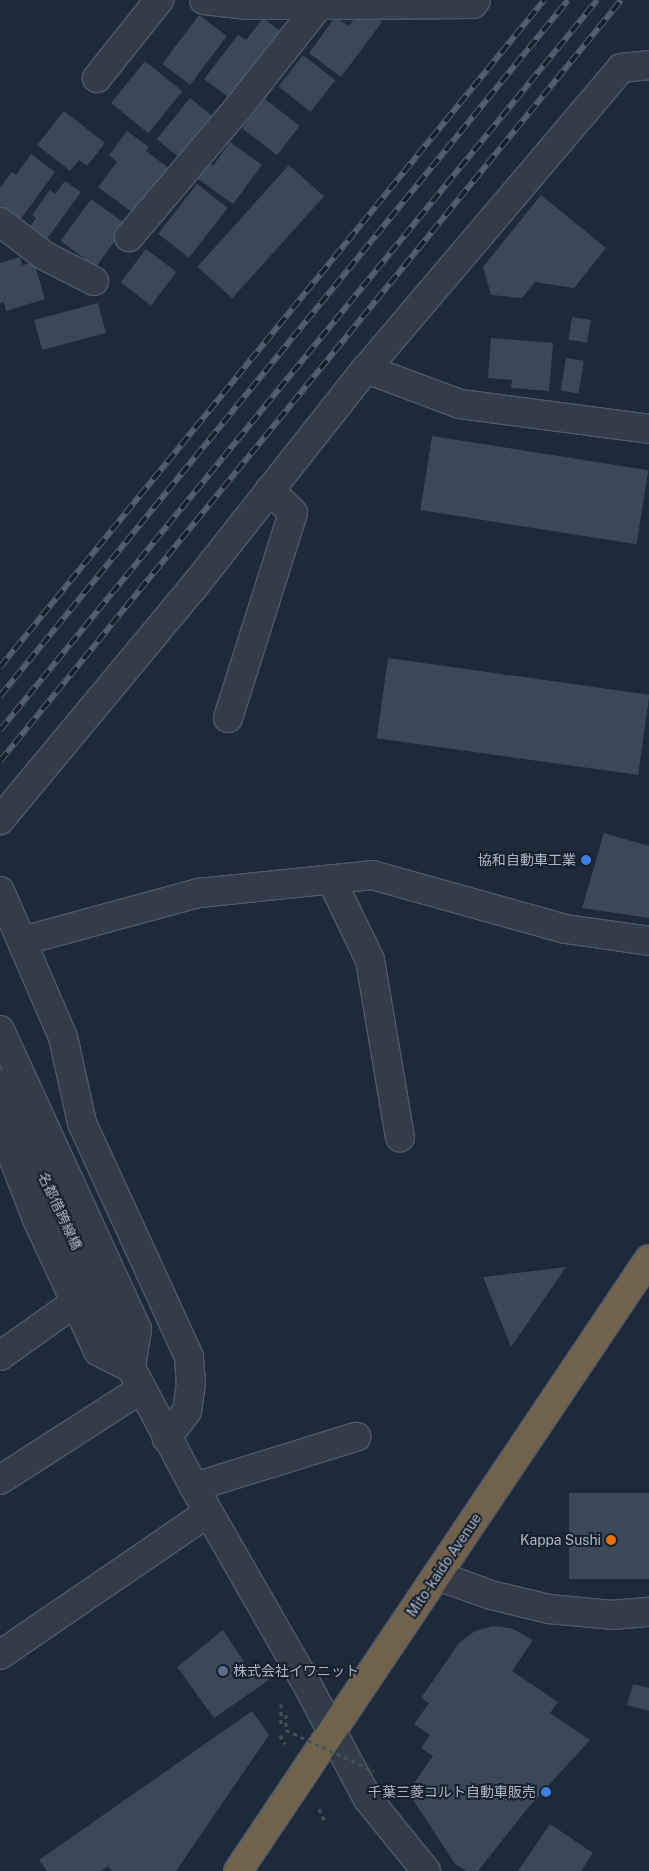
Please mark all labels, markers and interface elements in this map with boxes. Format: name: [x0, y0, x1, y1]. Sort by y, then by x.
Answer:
place label: 協和自動車工業: [478, 852, 576, 868]
marker: 協和自動車工業: [580, 854, 592, 866]
street label: 名都借跨線橋: [35, 1169, 85, 1253]
street label: Mito-kaido Avenue: [403, 1510, 485, 1620]
place label: Kappa Sushi: [520, 1532, 601, 1548]
marker: Kappa Sushi: [605, 1534, 617, 1546]
place label: 株式会社イワニット: [233, 1663, 359, 1679]
marker: 株式会社イワニット: [217, 1665, 229, 1677]
place label: 千葉三菱コルト自動車販売: [368, 1784, 536, 1800]
marker: 千葉三菱コルト自動車販売: [540, 1786, 552, 1798]

